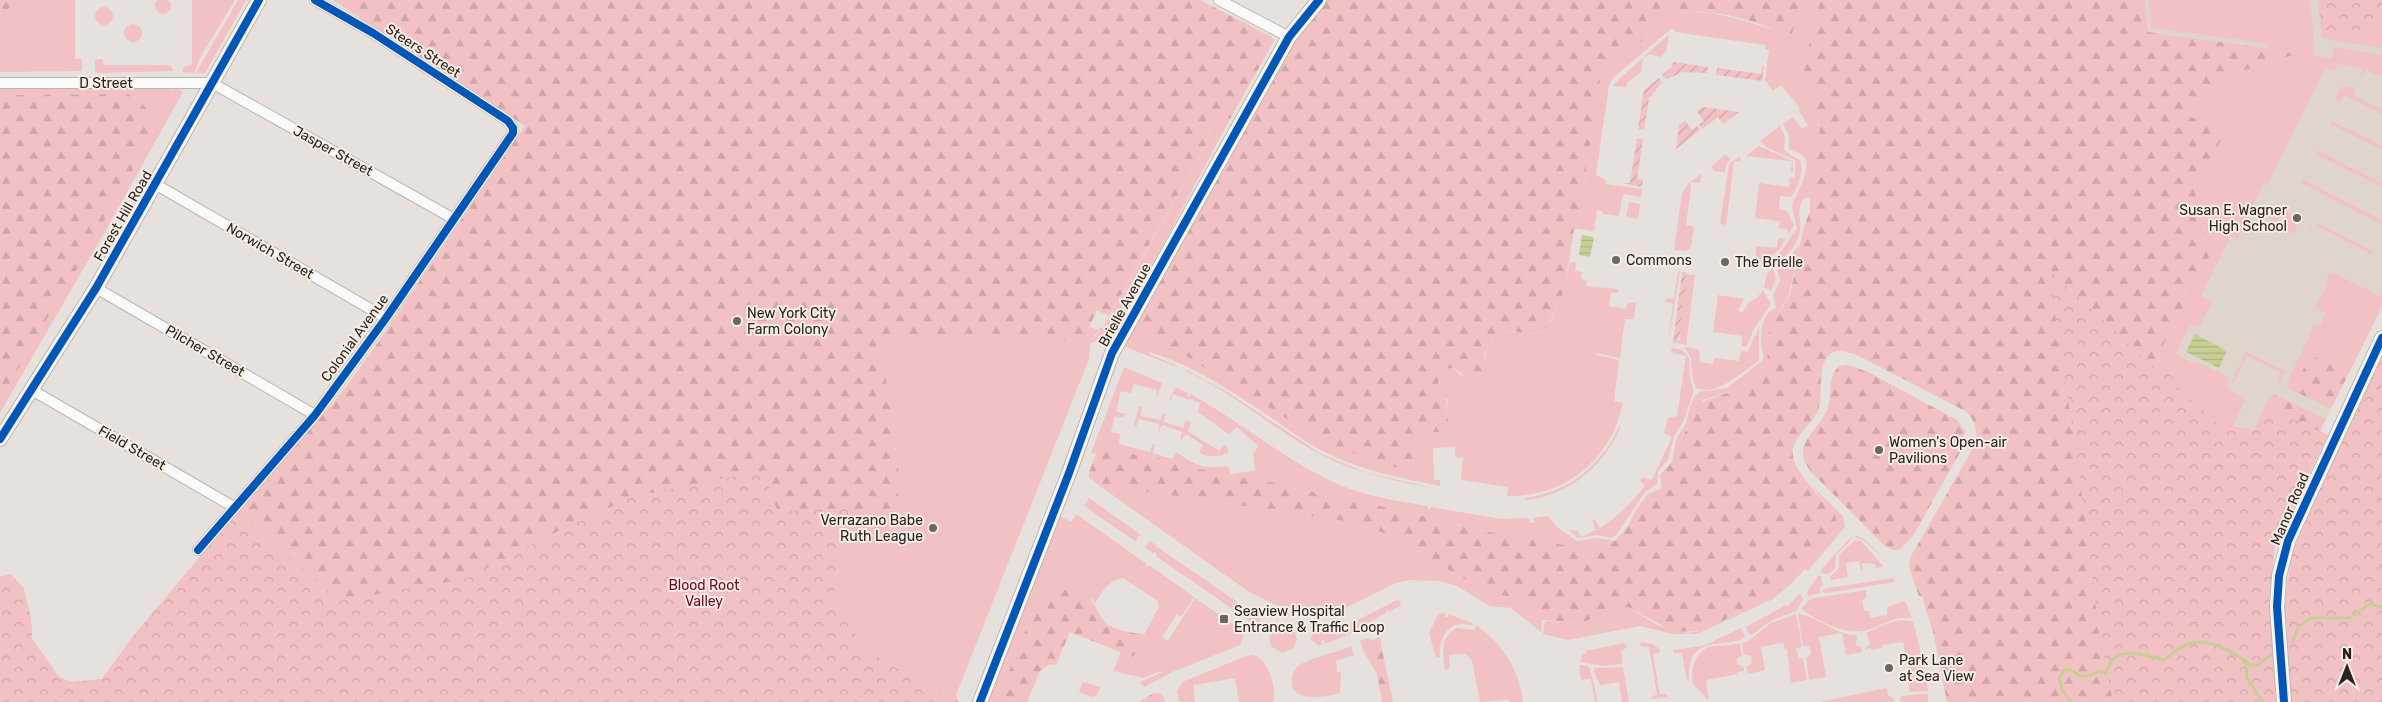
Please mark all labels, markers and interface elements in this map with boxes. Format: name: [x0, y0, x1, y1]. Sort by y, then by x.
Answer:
street label: Steers Street: [382, 20, 464, 82]
street label: D Street: [79, 75, 133, 92]
street label: Jasper Street: [290, 122, 376, 180]
street label: Forest Hill Road: [90, 168, 156, 264]
place label: Susan E. Wagner High School: [2179, 202, 2288, 235]
marker: Susan E. Wagner High School: [2291, 212, 2303, 224]
street label: Norwich Street: [223, 219, 317, 283]
place label: Commons: [1626, 252, 1692, 269]
marker: Commons: [1610, 254, 1622, 266]
place label: The Brielle: [1735, 254, 1803, 271]
marker: The Brielle: [1719, 256, 1731, 268]
street label: Brielle Avenue: [1095, 260, 1155, 350]
street label: Colonial Avenue: [318, 291, 393, 385]
place label: New York City Farm Colony: [747, 305, 836, 338]
marker: New York City Farm Colony: [731, 315, 743, 327]
street label: Pilcher Street: [162, 321, 248, 381]
street label: Field Street: [95, 422, 169, 474]
place label: Women's Open-air Pavilions: [1889, 434, 2008, 467]
marker: Women's Open-air Pavilions: [1873, 444, 1885, 456]
street label: Manor Road: [2267, 470, 2313, 548]
place label: Verrazano Babe Ruth League: [820, 512, 923, 545]
marker: Verrazano Babe Ruth League: [927, 522, 939, 534]
park label: Blood Root Valley: [668, 577, 740, 610]
place label: Seaview Hospital Entrance & Traffic Loop: [1234, 603, 1385, 636]
marker: Seaview Hospital Entrance & Traffic Loop: [1218, 613, 1230, 625]
north arrow: [2322, 642, 2372, 692]
text: N: [2342, 646, 2352, 663]
place label: Park Lane at Sea View: [1899, 652, 1974, 685]
marker: Park Lane at Sea View: [1883, 662, 1895, 674]

